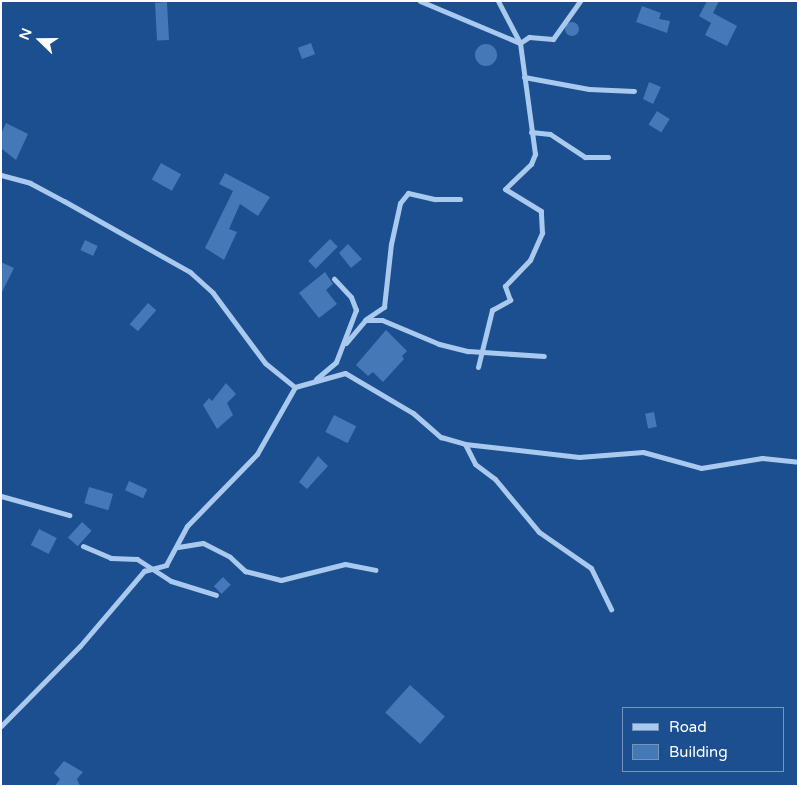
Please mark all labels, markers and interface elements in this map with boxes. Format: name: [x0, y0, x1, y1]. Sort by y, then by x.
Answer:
north arrow: [15, 15, 65, 65]
text: N: [16, 26, 36, 43]
legend: [622, 707, 784, 772]
text: Road: [669, 718, 707, 736]
text: Building: [669, 743, 728, 761]

